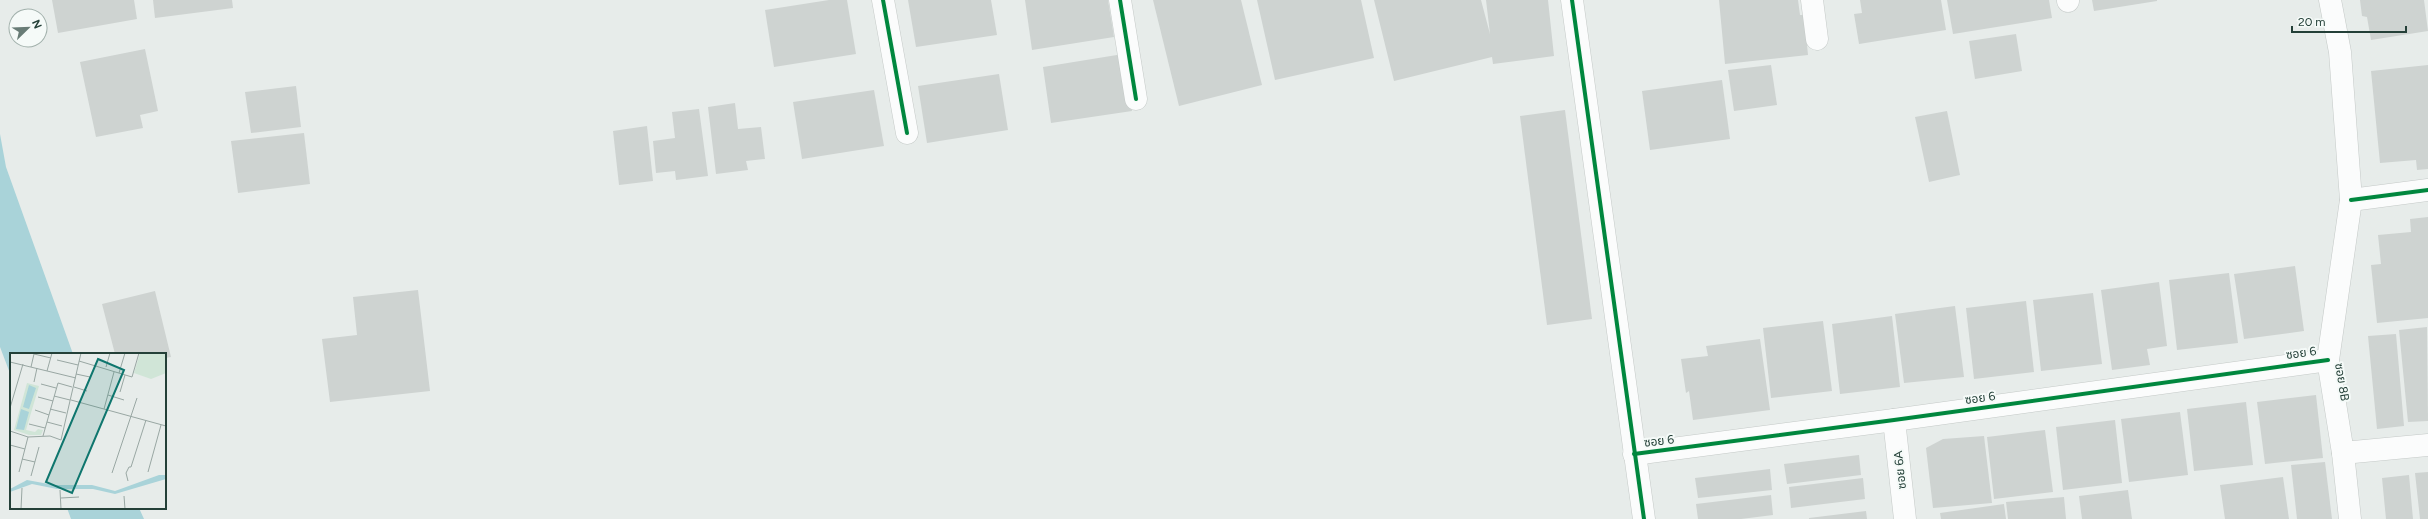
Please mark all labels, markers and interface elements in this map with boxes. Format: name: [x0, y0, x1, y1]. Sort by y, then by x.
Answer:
north arrow: [8, 8, 48, 48]
scale bar: [2292, 8, 2406, 34]
text: 20 m: [2298, 15, 2326, 29]
text: N: [29, 18, 44, 31]
street label: ซอย 6: [2285, 344, 2317, 362]
inset map: [10, 353, 166, 509]
street label: ซอย 8B: [2332, 362, 2352, 402]
street label: ซอย 6: [1964, 389, 1996, 407]
street label: ซอย 6: [1643, 432, 1675, 450]
street label: ซอย 6A: [1891, 450, 1909, 490]

